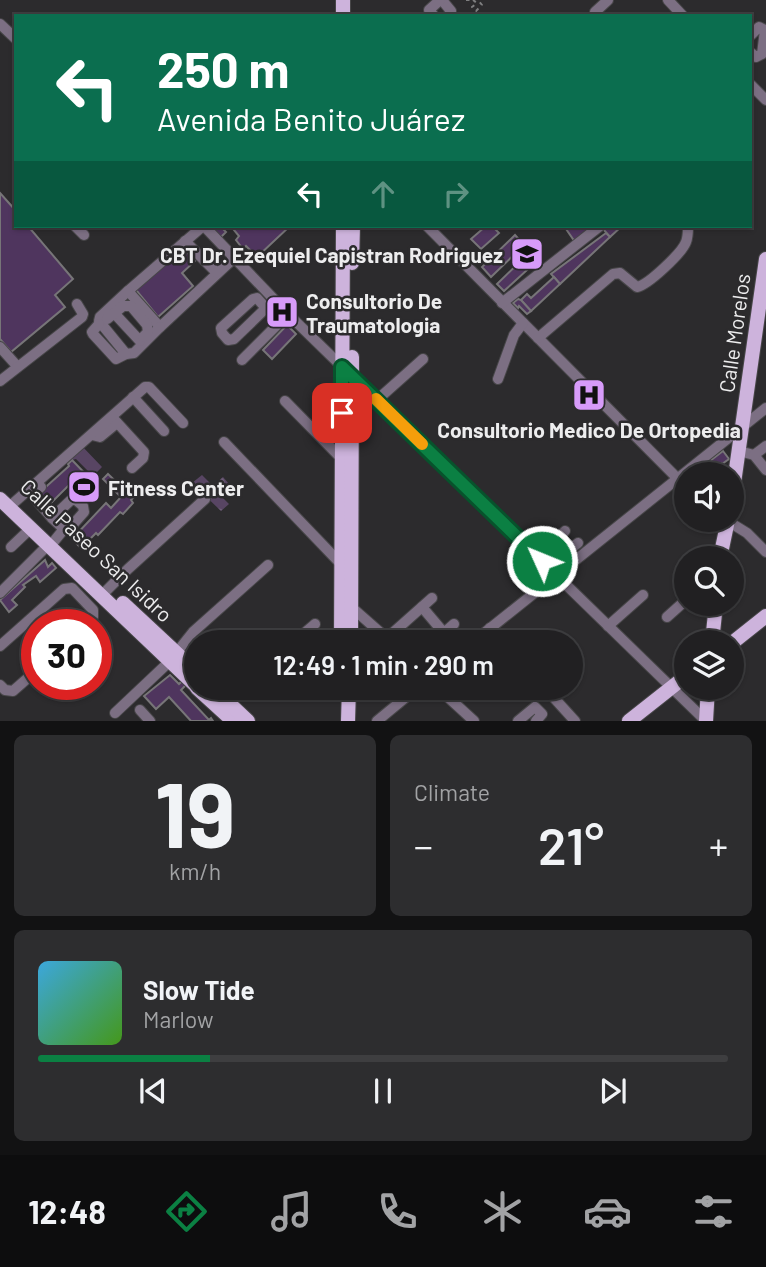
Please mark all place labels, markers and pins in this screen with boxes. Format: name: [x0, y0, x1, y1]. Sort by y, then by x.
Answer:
school or university icon: CBT Dr. Ezequiel Capistran Rodriguez: [508, 235, 546, 273]
place label: CBT Dr. Ezequiel Capistran Rodriguez: [160, 242, 503, 267]
place label: Consultorio De Traumatologia: [306, 288, 442, 337]
hospital icon: Consultorio De Traumatologia: [263, 293, 301, 331]
hospital icon: Consultorio Medico De Ortopedia: [570, 376, 608, 414]
pin: [312, 383, 372, 443]
place label: Consultorio Medico De Ortopedia: [437, 417, 741, 442]
sports icon: Fitness Center: [65, 468, 103, 506]
place label: Fitness Center: [108, 475, 244, 500]

